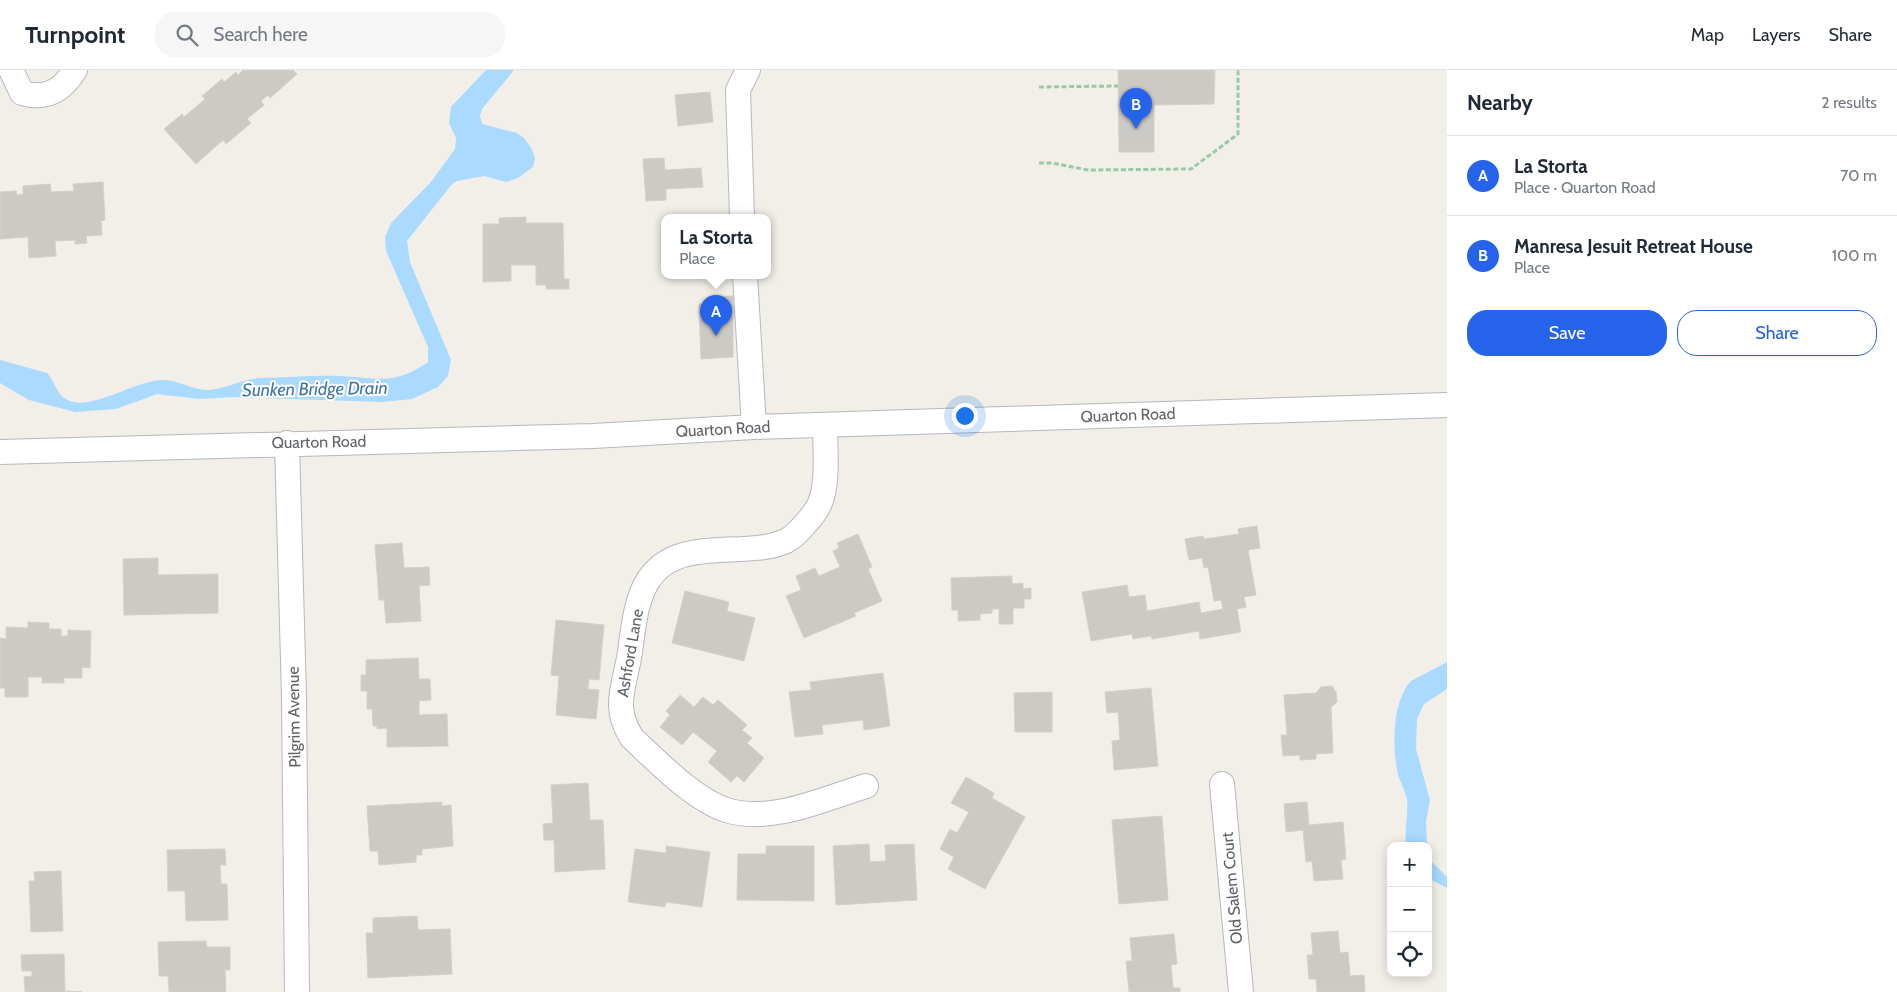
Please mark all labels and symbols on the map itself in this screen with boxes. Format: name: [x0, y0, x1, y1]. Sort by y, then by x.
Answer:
pin: B: [1120, 88, 1152, 129]
pin: A: [700, 295, 732, 336]
water label: Sunken Bridge Drain: [242, 377, 388, 401]
your location: [952, 403, 978, 429]
street label: Quarton Road: [1080, 404, 1176, 426]
street label: Quarton Road: [675, 417, 771, 441]
street label: Quarton Road: [271, 432, 367, 452]
street label: Ashford Lane: [613, 607, 647, 699]
street label: Pilgrim Avenue: [284, 666, 304, 768]
street label: Old Salem Court: [1218, 831, 1246, 945]

